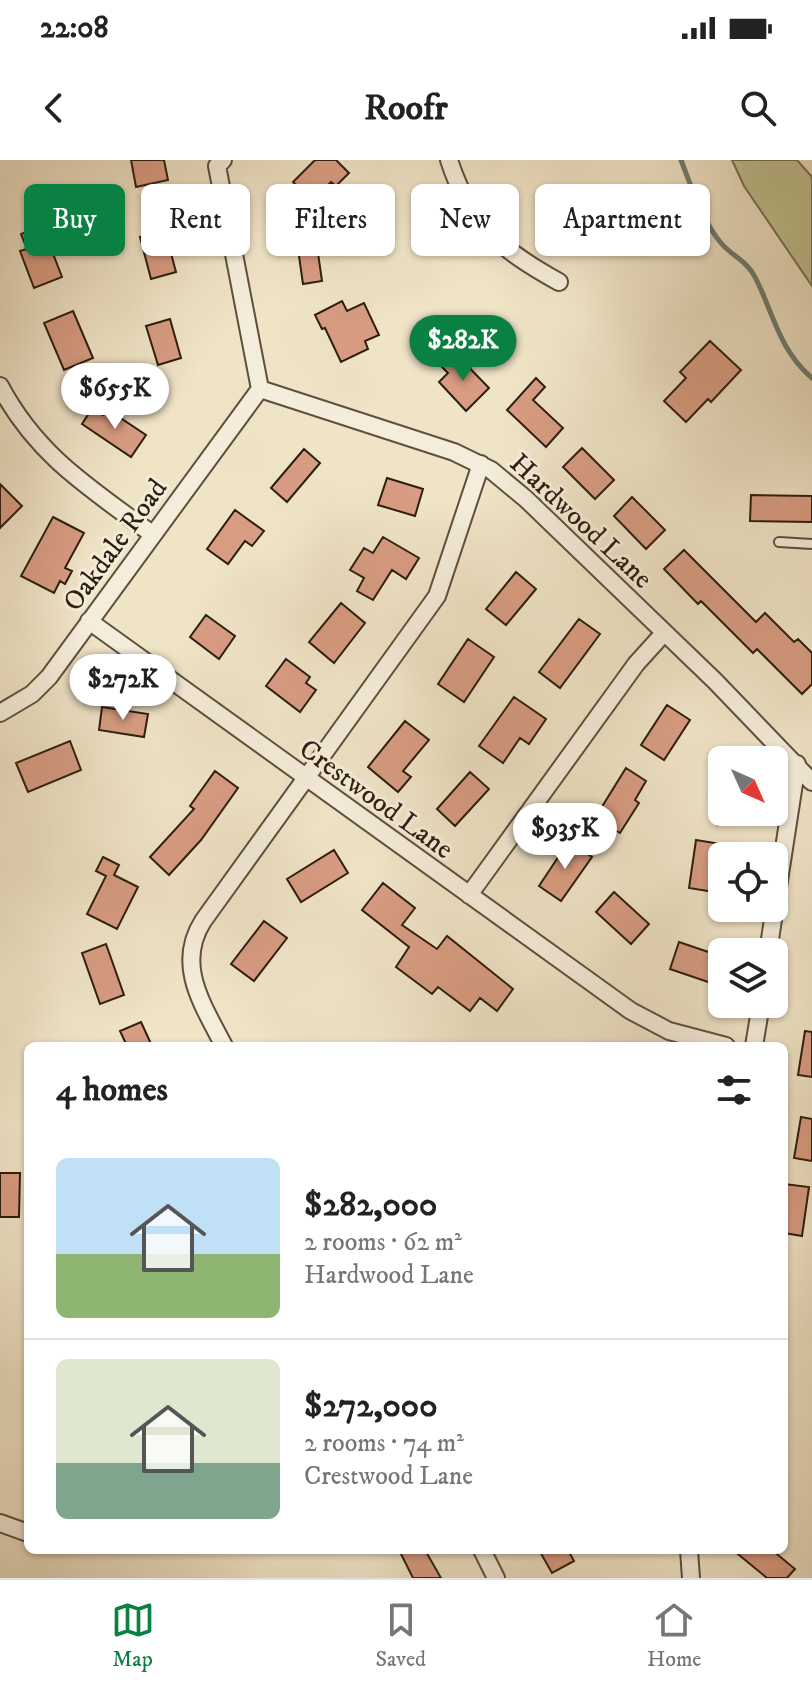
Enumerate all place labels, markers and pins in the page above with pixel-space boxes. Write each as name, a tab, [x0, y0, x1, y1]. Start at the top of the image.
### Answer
pin: $282K	[407, 315, 519, 383]
pin: $655K	[59, 363, 171, 431]
pin: $272K	[67, 654, 179, 722]
pin: $935K	[509, 803, 621, 871]

